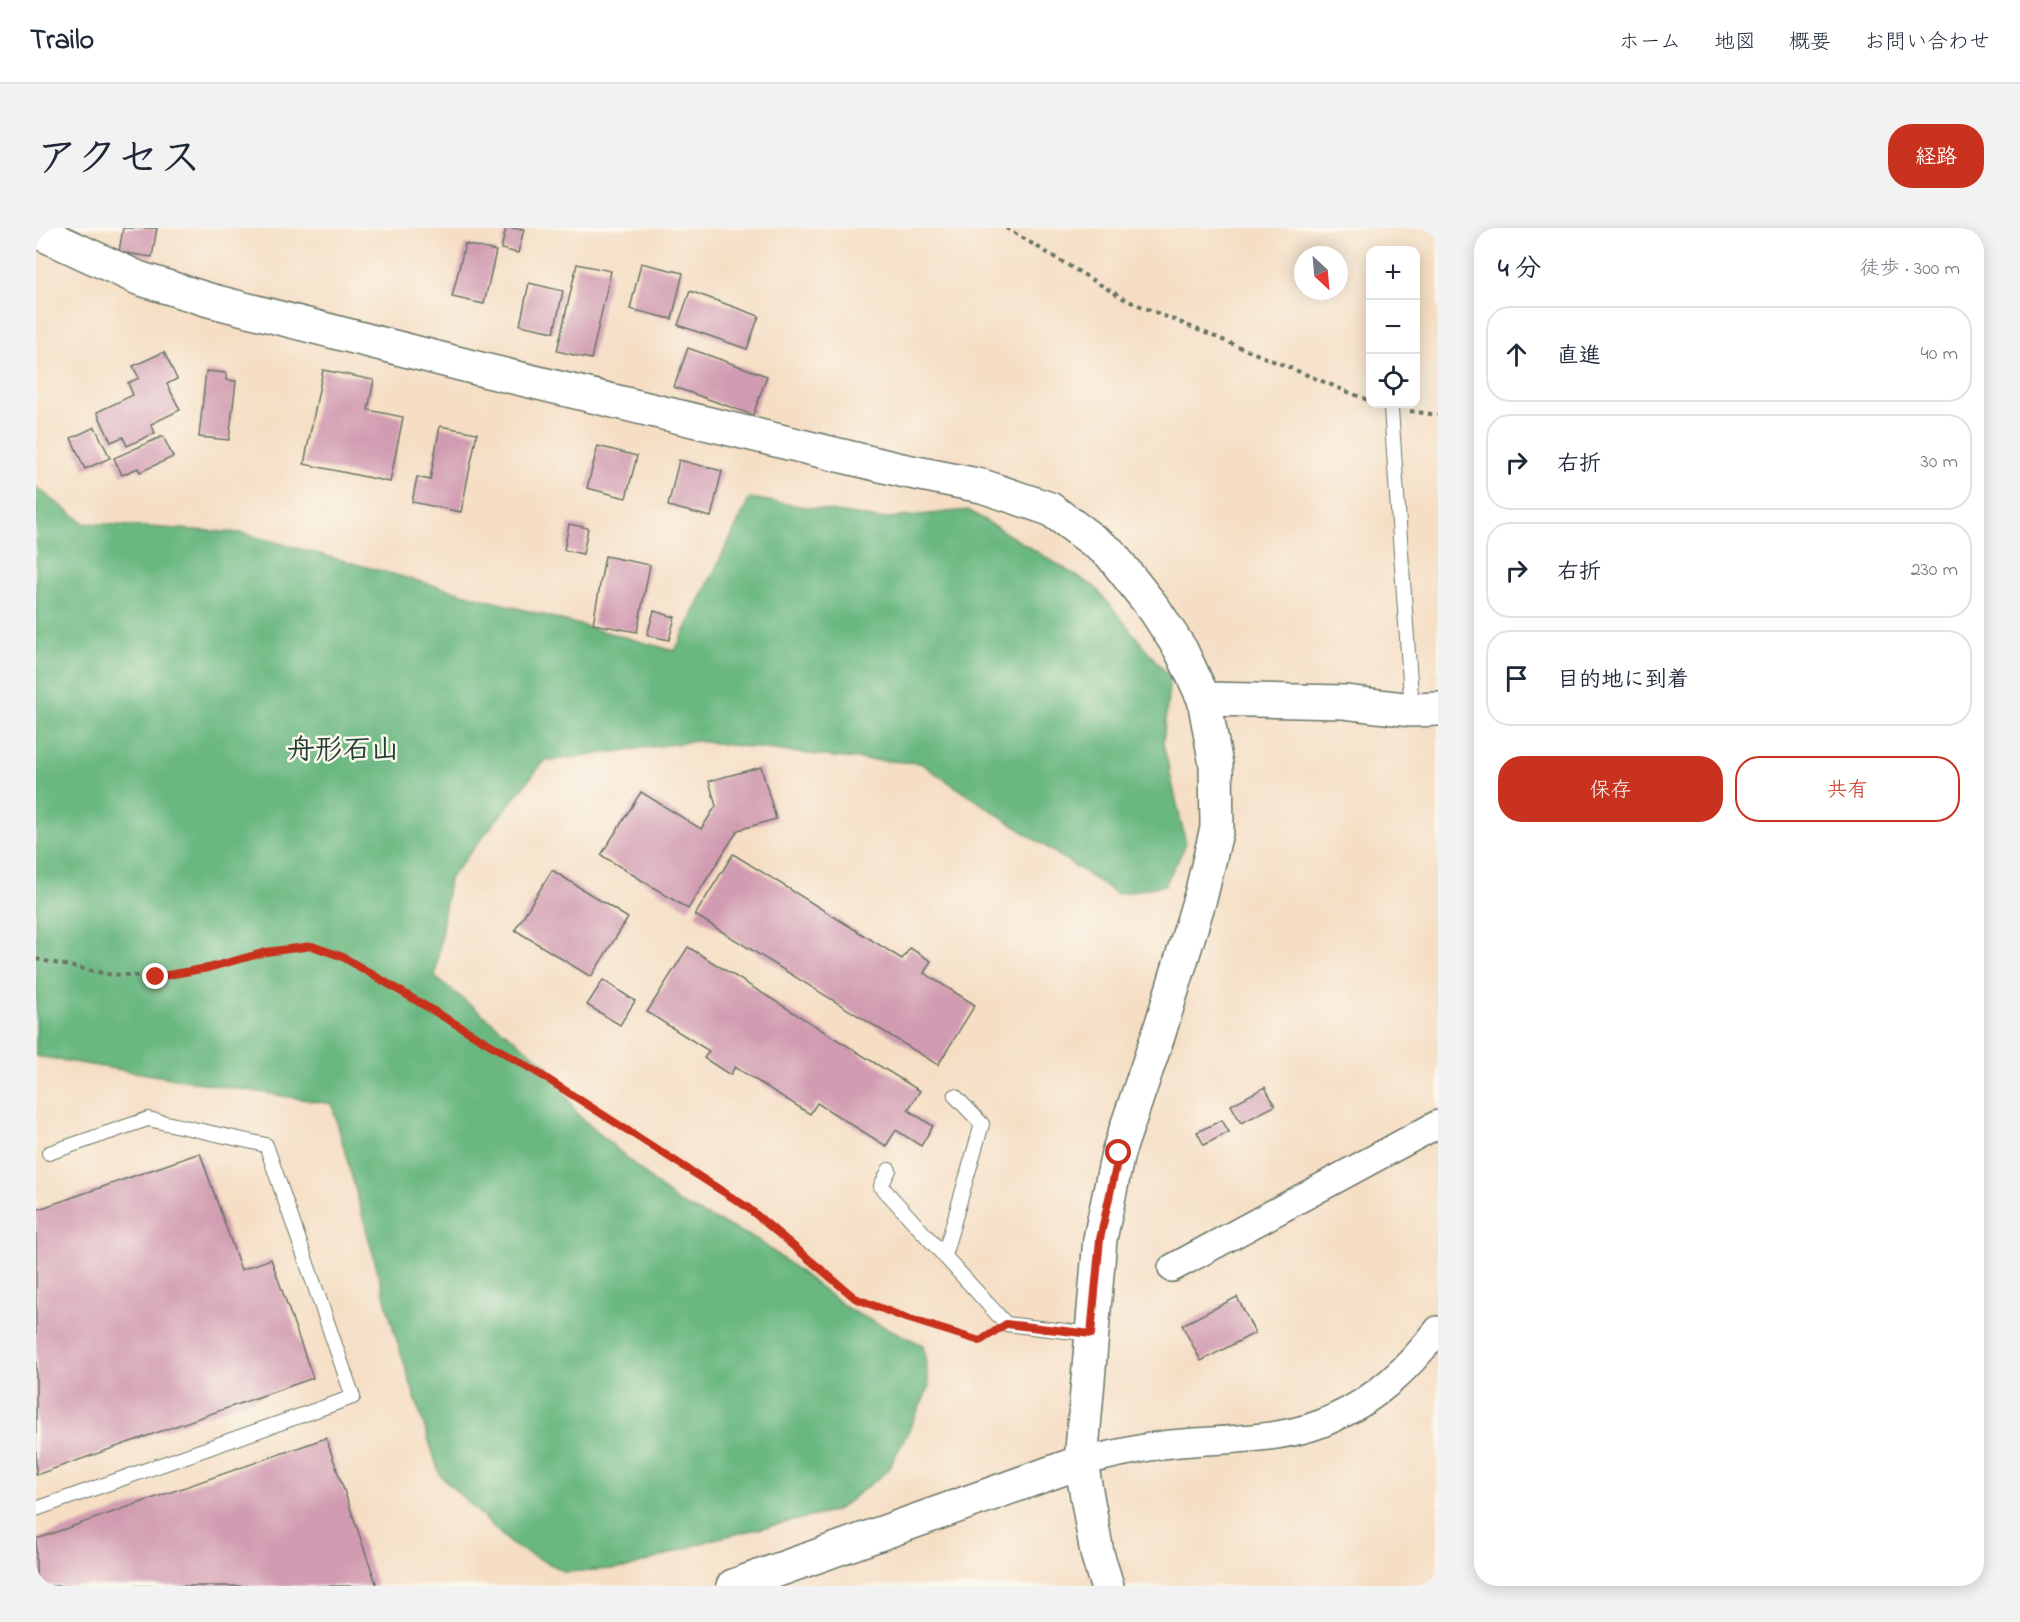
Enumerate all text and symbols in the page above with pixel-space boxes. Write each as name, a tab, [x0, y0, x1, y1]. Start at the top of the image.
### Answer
text: Trailo	[30, 21, 94, 62]
text: ホーム	[1619, 28, 1681, 58]
text: 地図	[1714, 28, 1756, 58]
text: 概要	[1789, 28, 1831, 58]
text: お問い合わせ	[1864, 28, 1990, 58]
button: 経路	[1888, 124, 1984, 188]
text: アクセス	[36, 130, 201, 191]
north arrow	[1294, 246, 1348, 300]
map controls	[1366, 246, 1420, 408]
button: +	[1366, 246, 1420, 300]
text: 4 分	[1498, 251, 1541, 289]
text: 徒歩 · 300 m	[1860, 255, 1960, 284]
button: −	[1366, 300, 1420, 354]
icon: ahead	[1500, 338, 1533, 371]
text: 40 m	[1921, 340, 1958, 369]
text: 直進	[1557, 341, 1601, 373]
button: locate	[1366, 354, 1420, 408]
icon: right	[1500, 446, 1533, 479]
text: 30 m	[1921, 448, 1958, 477]
text: 右折	[1557, 449, 1601, 481]
icon: right	[1500, 554, 1533, 587]
text: 230 m	[1911, 556, 1958, 585]
text: 右折	[1557, 557, 1601, 589]
icon: arrive	[1500, 662, 1533, 695]
text: 目的地に到着	[1557, 665, 1689, 697]
district label: 舟形石山	[287, 731, 399, 772]
button: 保存	[1498, 756, 1723, 822]
button: 共有	[1735, 756, 1960, 822]
route end	[142, 963, 168, 989]
route start	[1105, 1139, 1131, 1165]

